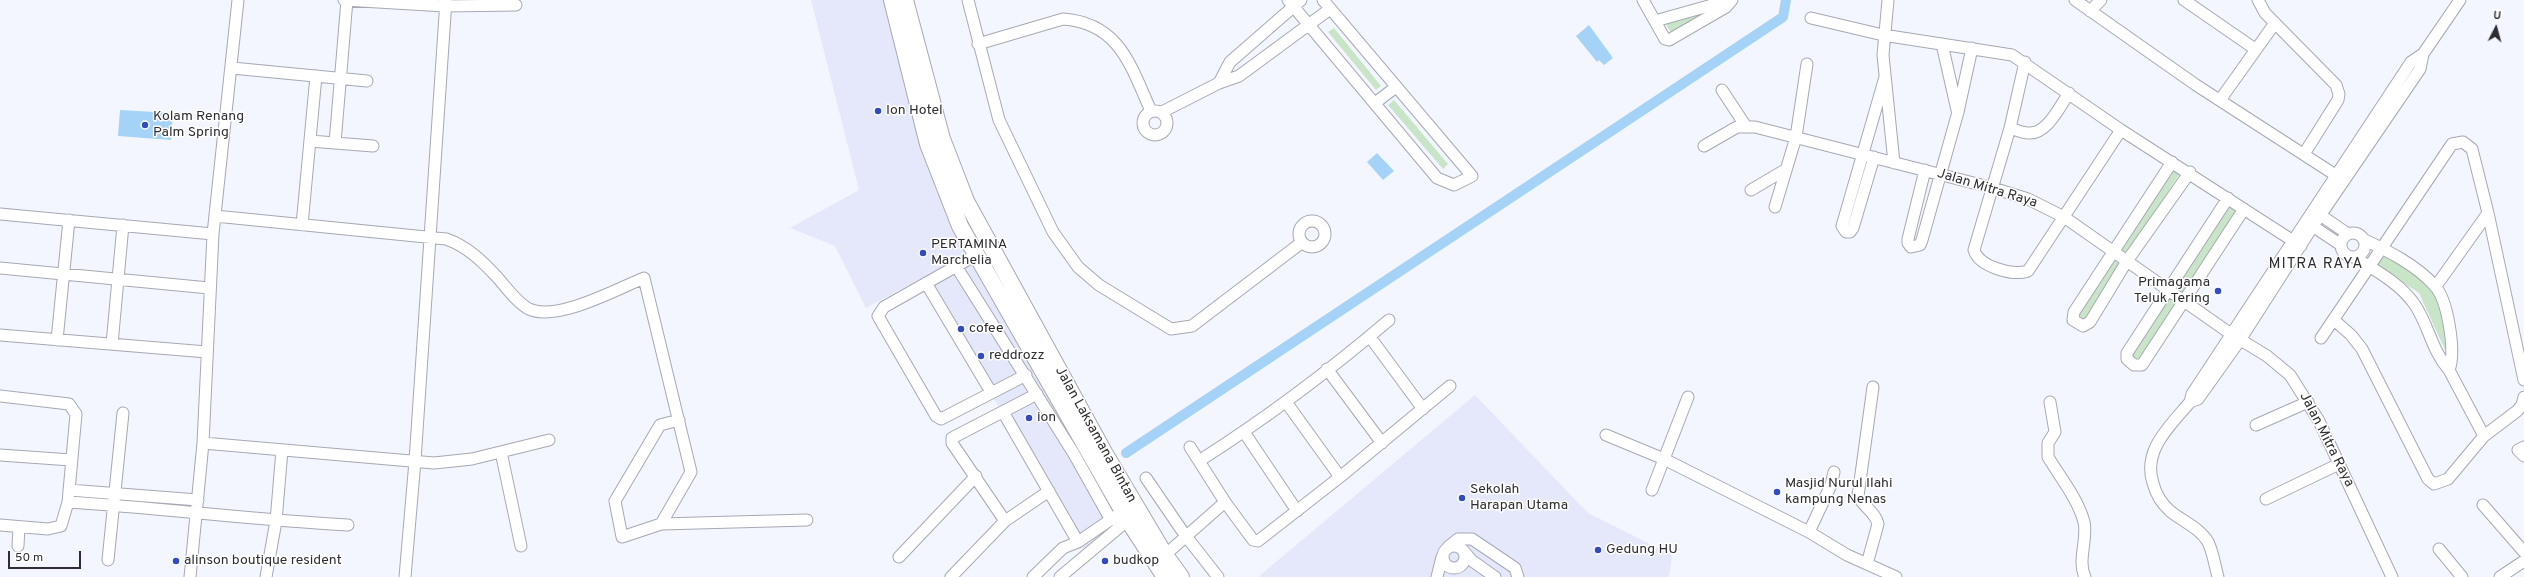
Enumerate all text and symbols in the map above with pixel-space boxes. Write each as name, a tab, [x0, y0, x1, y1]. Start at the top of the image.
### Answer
north arrow	[2476, 8, 2516, 48]
text: U	[2493, 9, 2502, 23]
place label: Ion Hotel	[886, 103, 943, 119]
marker: Ion Hotel	[873, 106, 883, 116]
place label: Kolam Renang Palm Spring	[153, 109, 244, 142]
marker: Kolam Renang Palm Spring	[140, 120, 150, 130]
street label: Jalan Mitra Raya	[1935, 166, 2039, 212]
place label: PERTAMINA Marchelia	[931, 237, 1007, 270]
marker: PERTAMINA Marchelia	[918, 248, 928, 258]
district label: MITRA RAYA	[2268, 256, 2364, 274]
place label: Primagama Teluk Tering	[2134, 275, 2210, 308]
marker: Primagama Teluk Tering	[2213, 286, 2223, 296]
place label: cofee	[969, 321, 1003, 337]
marker: cofee	[956, 324, 966, 334]
place label: reddrozz	[989, 348, 1045, 364]
marker: reddrozz	[976, 351, 986, 361]
street label: Jalan Laksamana Bintan	[1051, 364, 1139, 506]
street label: Jalan Mitra Raya	[2295, 390, 2357, 490]
place label: ion	[1037, 410, 1056, 426]
marker: ion	[1024, 413, 1034, 423]
place label: Masjid Nurul Ilahi kampung Nenas	[1785, 476, 1893, 508]
place label: Sekolah Harapan Utama	[1470, 482, 1568, 514]
marker: Masjid Nurul Ilahi kampung Nenas	[1772, 487, 1782, 497]
marker: Sekolah Harapan Utama	[1457, 493, 1467, 503]
place label: Gedung HU	[1606, 542, 1678, 558]
scale bar	[10, 543, 83, 569]
marker: Gedung HU	[1593, 545, 1603, 555]
text: 50 m	[15, 550, 43, 566]
place label: alinson boutique resident	[184, 553, 342, 569]
place label: budkop	[1113, 553, 1159, 569]
marker: alinson boutique resident	[171, 556, 181, 566]
marker: budkop	[1100, 556, 1110, 566]

